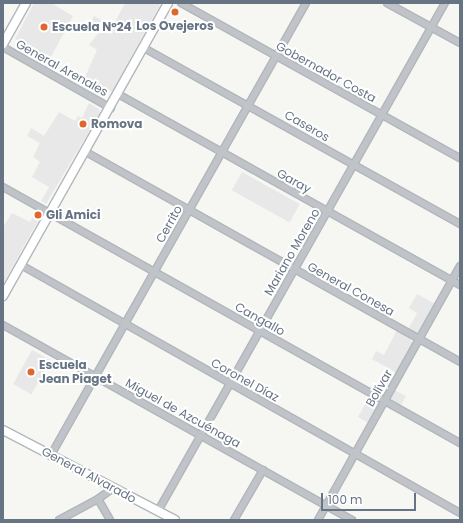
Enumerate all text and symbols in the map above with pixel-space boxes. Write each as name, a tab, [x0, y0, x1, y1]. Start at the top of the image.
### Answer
marker: Los Ovejeros	[170, 7, 180, 17]
place label: Los Ovejeros	[136, 19, 214, 33]
place label: Escuela N°24	[52, 20, 132, 34]
marker: Escuela N°24	[39, 22, 49, 32]
street label: General Arenales	[13, 37, 111, 99]
street label: Gobernador Costa	[274, 39, 378, 105]
street label: Caseros	[282, 107, 332, 145]
place label: Romova	[91, 117, 142, 131]
marker: Romova	[78, 119, 88, 129]
street label: Garay	[274, 166, 314, 196]
street label: Cerrito	[153, 203, 185, 245]
street label: Mariano Moreno	[261, 206, 323, 298]
place label: Gli Amici	[46, 208, 101, 222]
marker: Gli Amici	[33, 210, 43, 220]
street label: General Conesa	[305, 259, 397, 319]
street label: Cangallo	[233, 299, 287, 339]
street label: Coronel Díaz	[209, 355, 281, 405]
place label: Escuela Jean Piaget	[39, 358, 112, 386]
marker: Escuela Jean Piaget	[26, 367, 36, 377]
street label: Bolívar	[363, 367, 395, 409]
street label: Miguel de Azcuénaga	[123, 375, 243, 451]
street label: General Alvarado	[39, 444, 139, 506]
scale bar	[323, 485, 418, 511]
text: 100 m	[328, 491, 362, 508]

